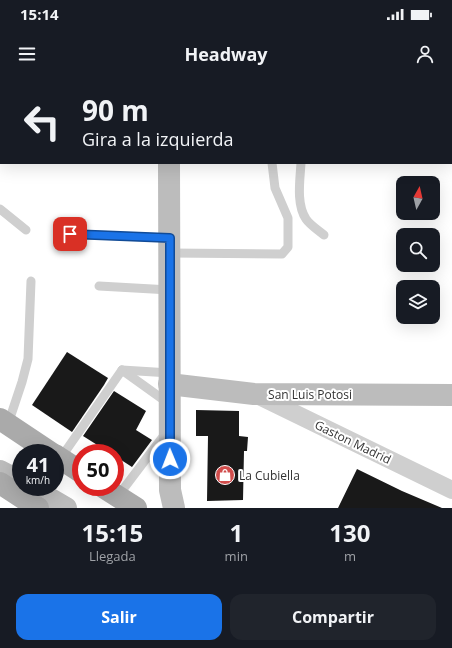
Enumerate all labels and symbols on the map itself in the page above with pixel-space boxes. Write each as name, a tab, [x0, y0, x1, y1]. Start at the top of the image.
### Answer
north arrow	[396, 176, 440, 220]
pin	[53, 217, 87, 251]
street label: San Luis Potosi	[268, 386, 352, 403]
street label: Gaston Madrid	[312, 416, 394, 468]
position arrow	[149, 438, 191, 480]
speed limit sign: 50	[72, 444, 124, 496]
shop icon: La Cubiella	[214, 464, 236, 486]
place label: La Cubiella	[239, 467, 300, 484]

